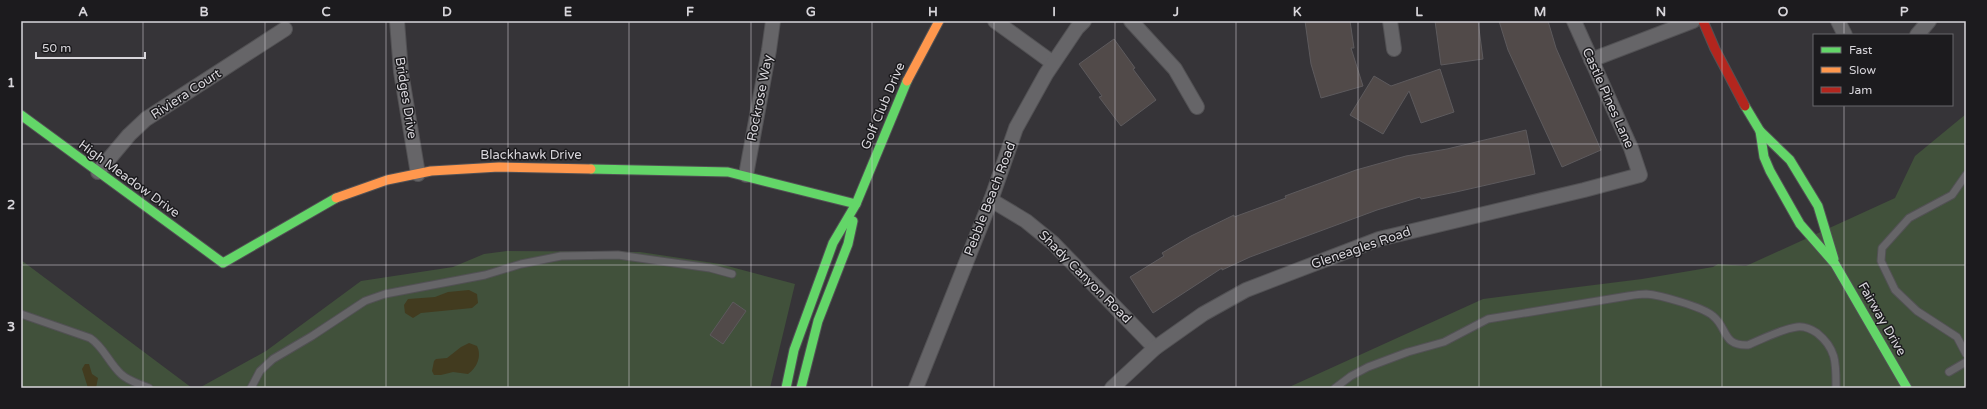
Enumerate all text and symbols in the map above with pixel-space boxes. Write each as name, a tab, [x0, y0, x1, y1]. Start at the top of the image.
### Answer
text: A	[78, 4, 88, 20]
text: B	[199, 4, 209, 20]
text: C	[321, 4, 331, 20]
text: D	[442, 4, 452, 20]
text: E	[564, 4, 572, 20]
text: F	[686, 4, 694, 20]
text: G	[806, 4, 816, 20]
text: H	[928, 4, 938, 20]
text: I	[1052, 4, 1056, 20]
text: J	[1172, 4, 1179, 20]
text: K	[1293, 4, 1302, 20]
text: L	[1415, 4, 1423, 20]
text: M	[1534, 4, 1546, 20]
text: N	[1656, 4, 1666, 20]
text: O	[1778, 4, 1789, 20]
text: P	[1900, 4, 1909, 20]
scale bar	[36, 34, 145, 60]
legend	[1813, 34, 1953, 106]
text: 50 m	[42, 41, 71, 55]
text: Fast	[1849, 43, 1873, 57]
street label: Castle Pines Lane	[1579, 45, 1637, 151]
street label: Rockrose Way	[744, 53, 776, 143]
street label: Bridges Drive	[392, 56, 420, 140]
street label: Golf Club Drive	[857, 60, 909, 152]
text: Slow	[1849, 63, 1876, 77]
street label: Riviera Court	[148, 65, 224, 123]
text: 1	[7, 75, 15, 91]
text: Jam	[1849, 83, 1872, 97]
street label: High Meadow Drive	[75, 137, 183, 221]
street label: Pebble Beach Road	[961, 140, 1019, 258]
street label: Blackhawk Drive	[480, 147, 582, 163]
text: 2	[7, 197, 15, 213]
street label: Gleneagles Road	[1309, 223, 1413, 273]
street label: Shady Canyon Road	[1035, 227, 1135, 327]
street label: Fairway Drive	[1855, 279, 1909, 359]
text: 3	[7, 319, 15, 335]

